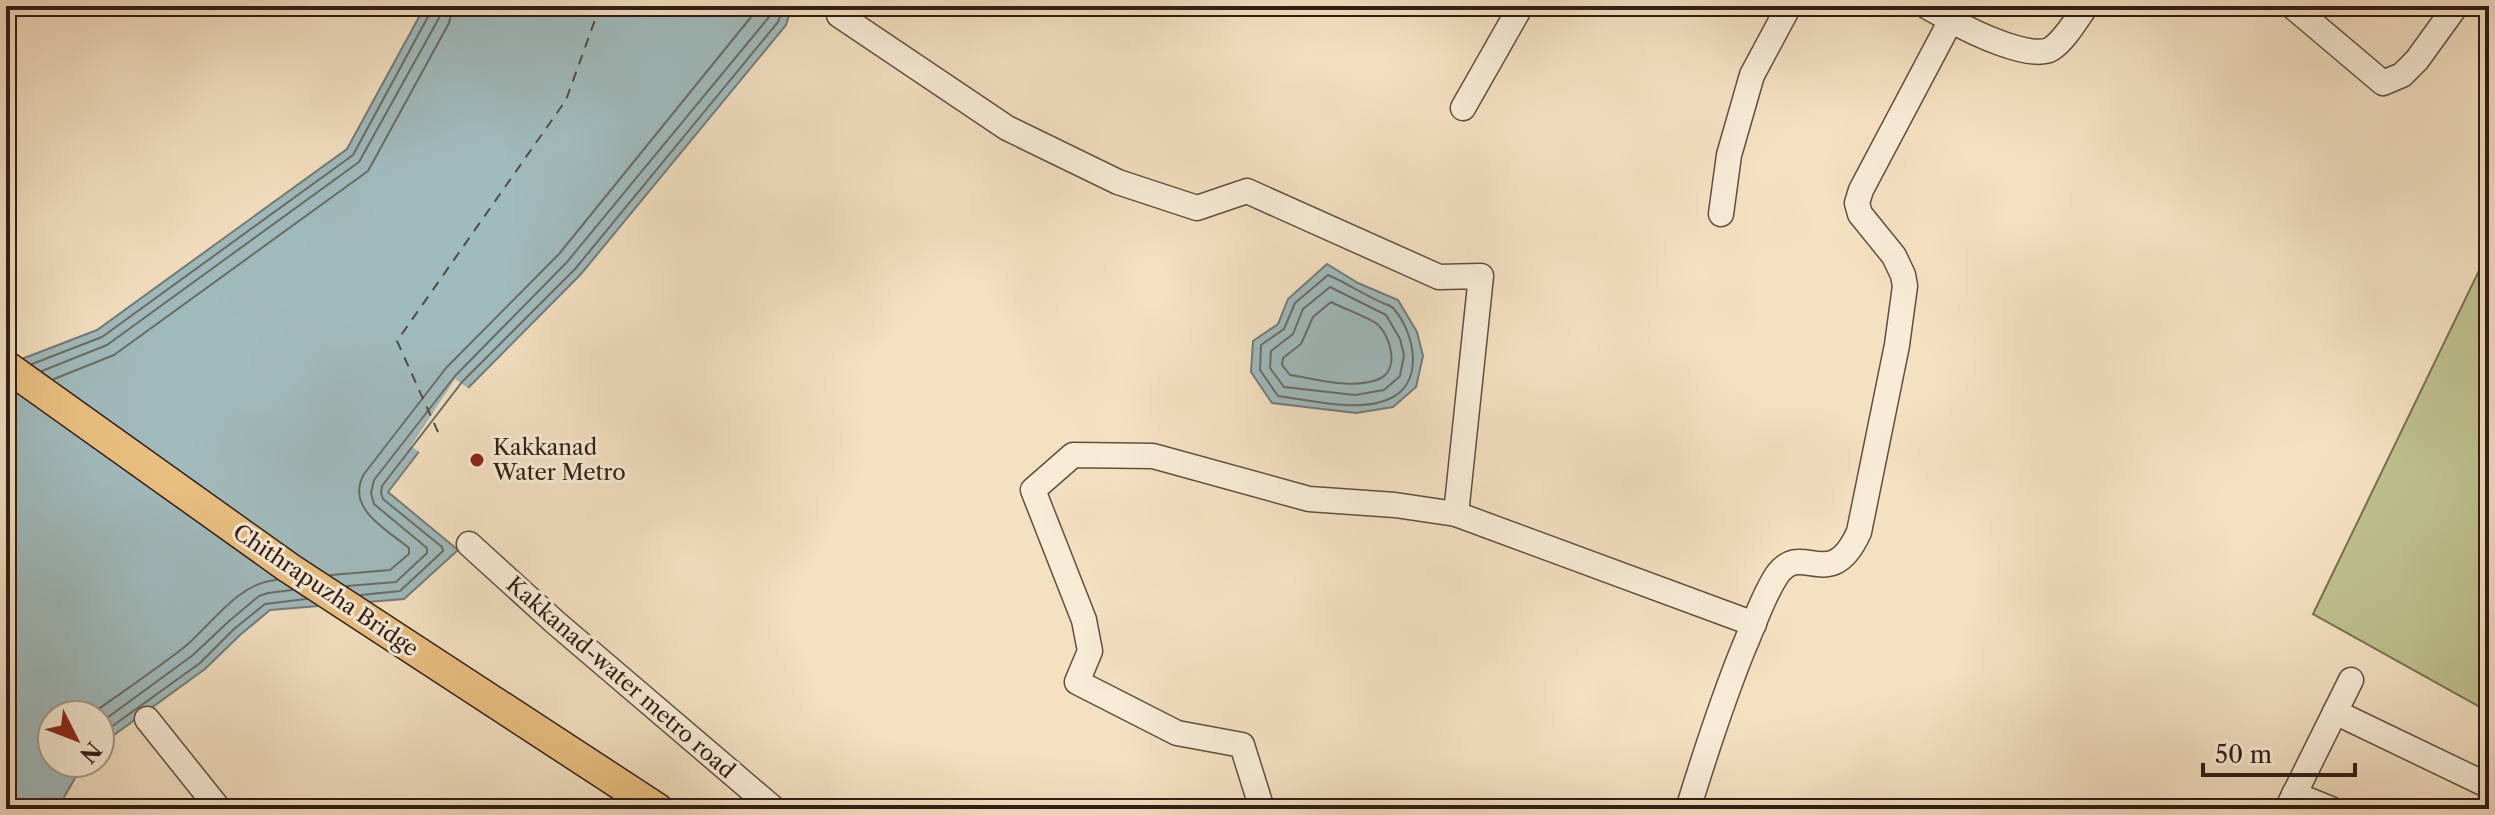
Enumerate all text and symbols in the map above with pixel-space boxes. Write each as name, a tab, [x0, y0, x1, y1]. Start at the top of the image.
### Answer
place label: Kakkanad Water Metro	[492, 434, 626, 486]
marker: Kakkanad Water Metro	[468, 451, 486, 469]
street label: Chithrapuzha Bridge	[228, 518, 423, 662]
street label: Kakkanad-water metro road	[501, 571, 740, 784]
north arrow	[36, 699, 116, 779]
scale bar	[2203, 727, 2355, 777]
text: N	[74, 736, 107, 768]
text: 50 m	[2215, 740, 2272, 769]

